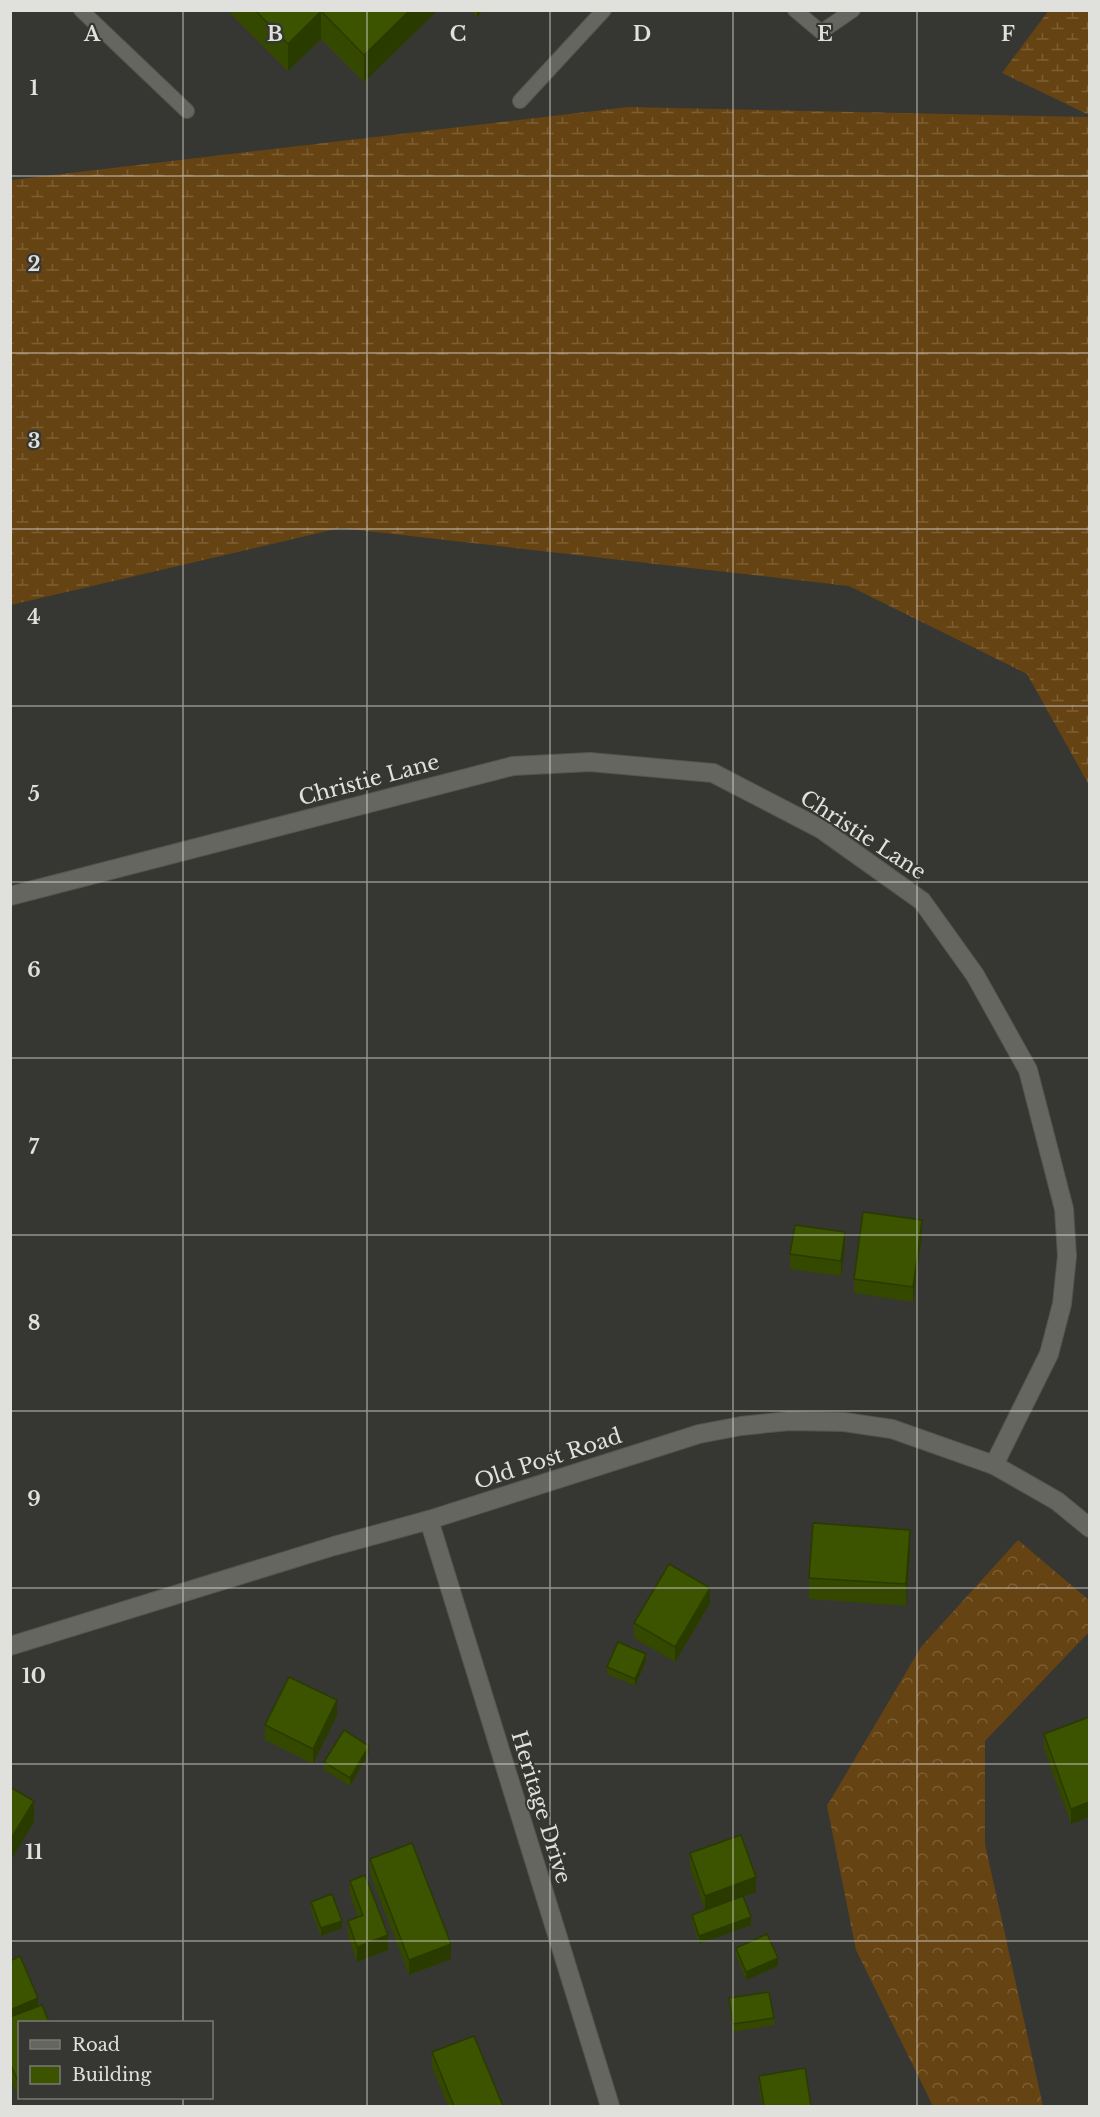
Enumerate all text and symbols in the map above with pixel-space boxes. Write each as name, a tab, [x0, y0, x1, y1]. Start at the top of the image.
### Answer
text: A	[83, 22, 101, 46]
text: B	[267, 22, 283, 46]
text: C	[450, 22, 466, 46]
text: D	[633, 22, 651, 46]
text: E	[817, 22, 833, 46]
text: F	[1001, 22, 1015, 46]
text: 1	[30, 76, 39, 100]
text: 2	[27, 252, 41, 276]
text: 3	[28, 429, 40, 453]
text: 4	[27, 605, 41, 629]
street label: Christie Lane	[296, 749, 442, 811]
text: 5	[28, 782, 40, 806]
street label: Christie Lane	[795, 785, 931, 885]
text: 6	[27, 958, 41, 982]
text: 7	[29, 1135, 40, 1159]
text: 8	[28, 1311, 40, 1335]
street label: Old Post Road	[471, 1423, 625, 1495]
text: 9	[27, 1487, 41, 1511]
text: 10	[22, 1664, 46, 1688]
street label: Heritage Drive	[505, 1728, 577, 1886]
text: 11	[25, 1840, 43, 1864]
legend	[18, 2021, 213, 2099]
text: Road	[72, 2034, 120, 2056]
text: Building	[72, 2064, 151, 2086]

